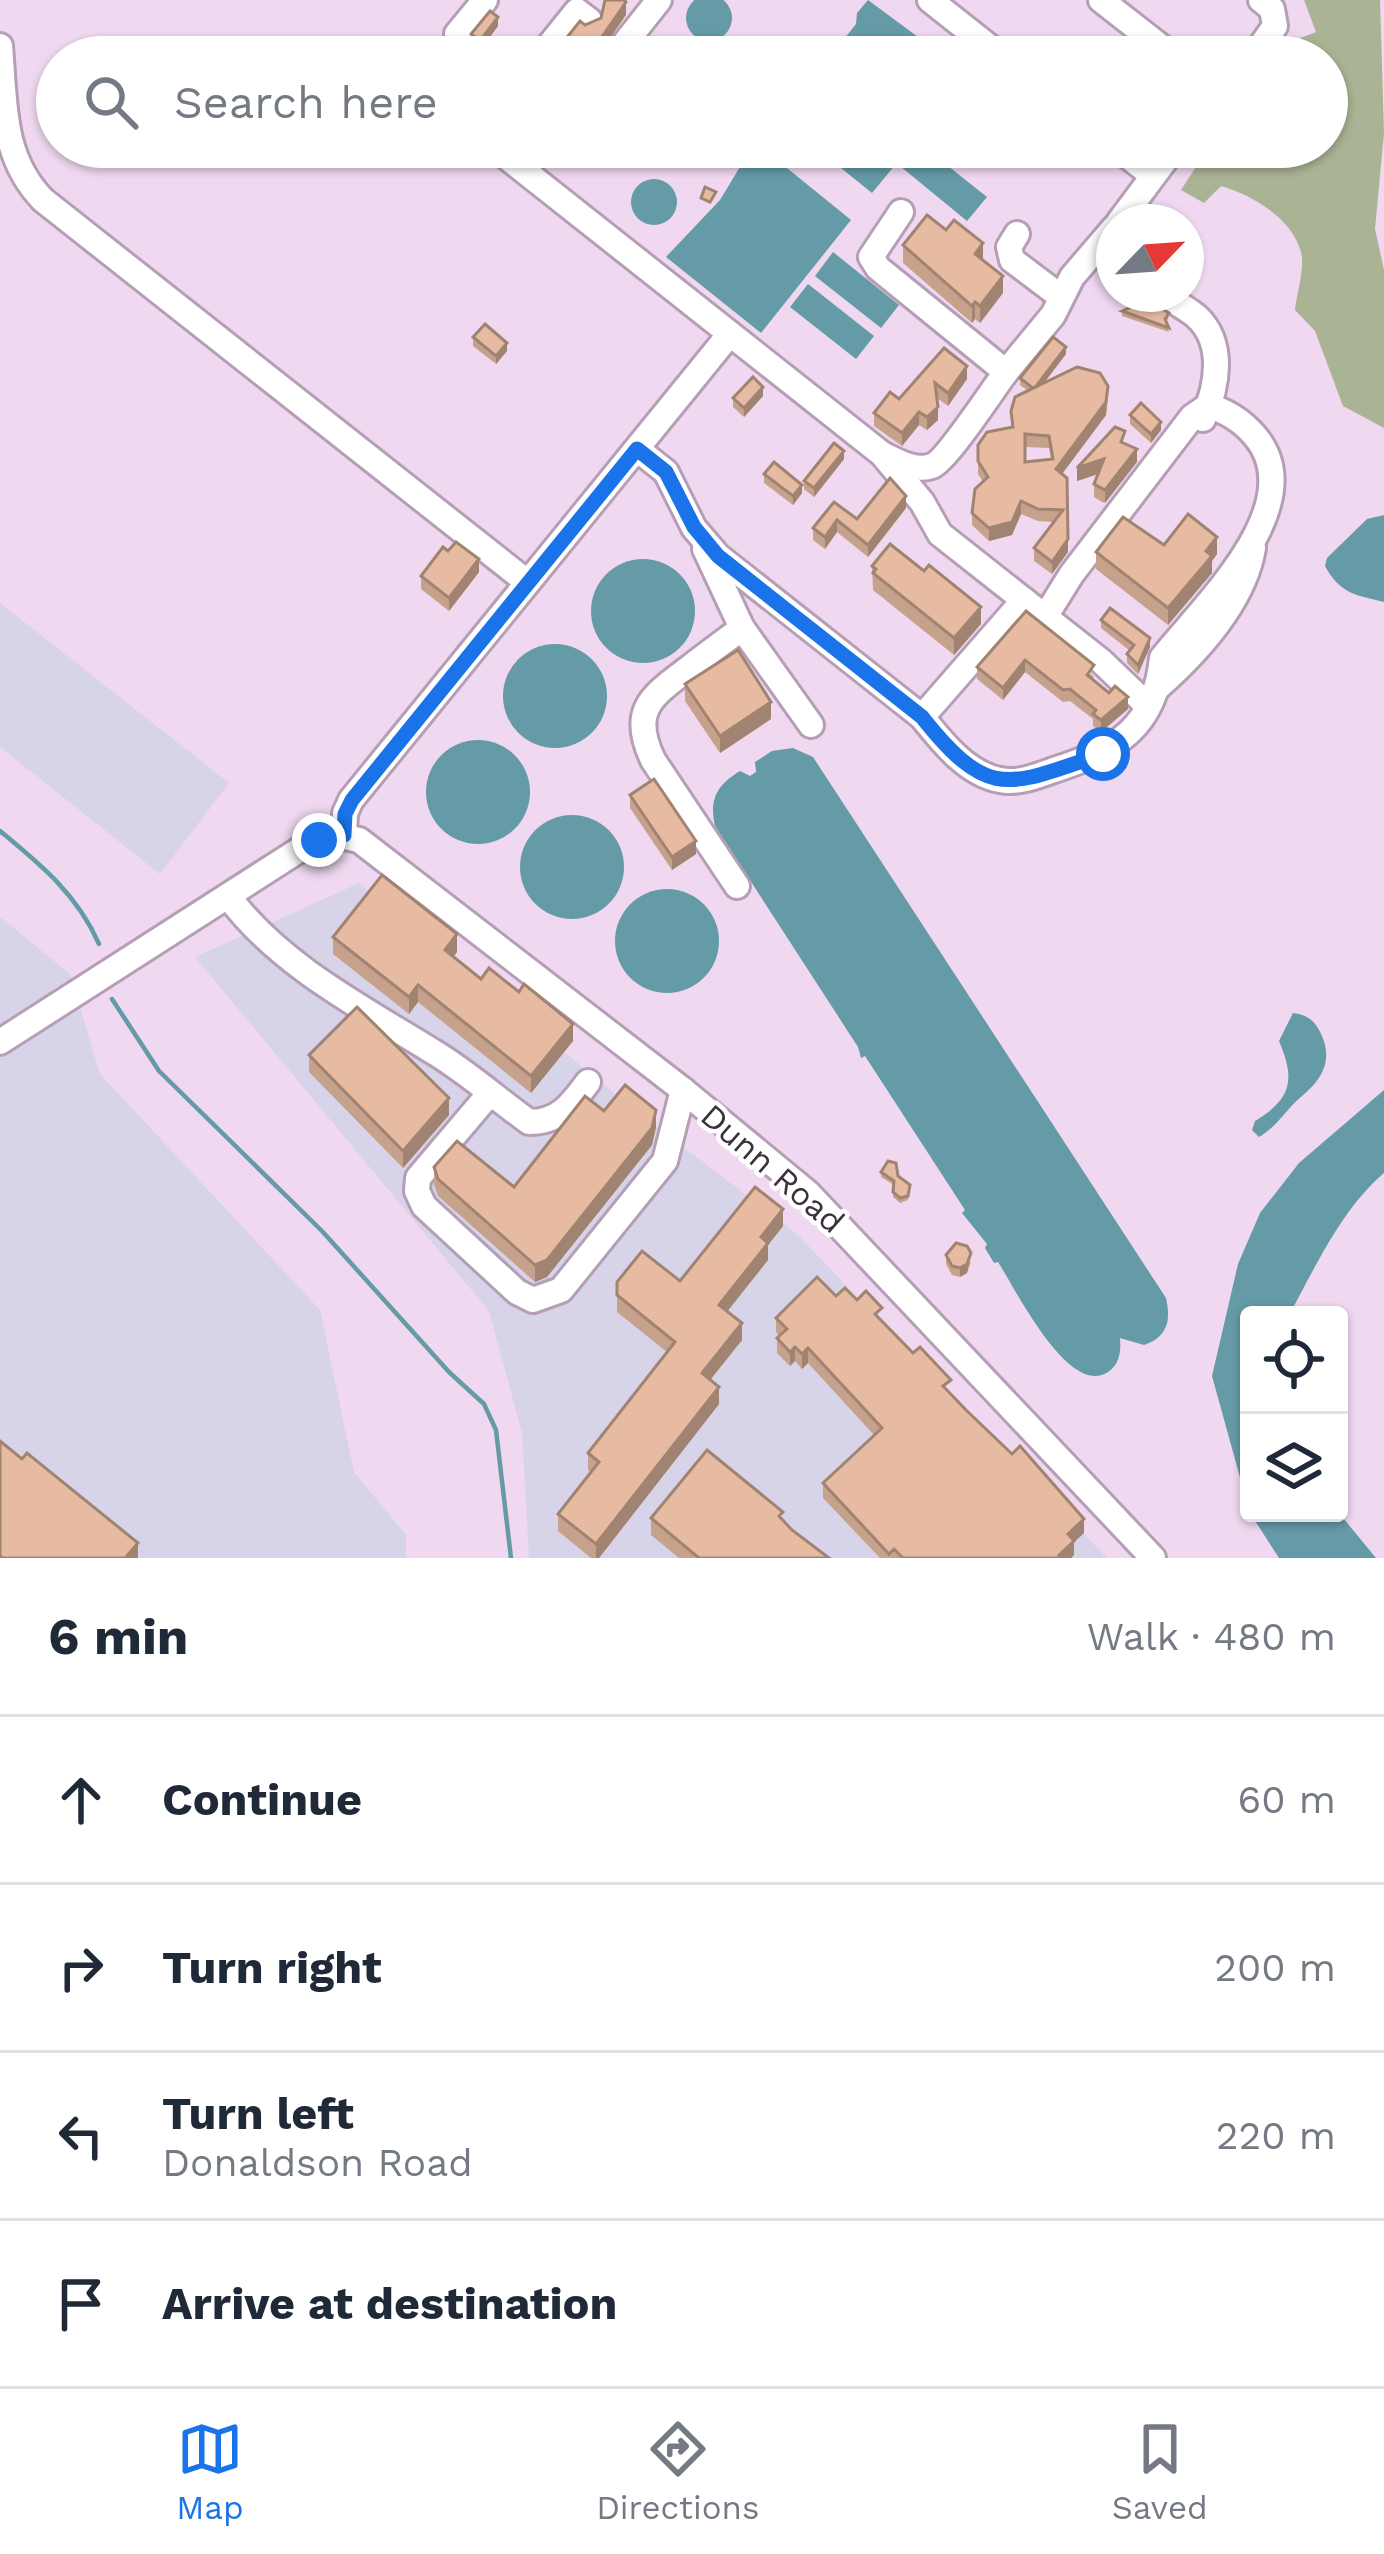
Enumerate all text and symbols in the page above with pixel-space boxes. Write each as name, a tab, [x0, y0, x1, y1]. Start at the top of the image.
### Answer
search box	[36, 36, 1348, 168]
icon: search	[78, 69, 144, 135]
text: Search here	[174, 76, 438, 129]
north arrow	[1096, 204, 1204, 312]
route start	[1076, 727, 1130, 781]
route end	[292, 813, 346, 867]
street label: Dunn Road	[693, 1096, 852, 1241]
map controls	[1240, 1306, 1348, 1522]
button: locate	[1240, 1306, 1348, 1414]
button: layers	[1240, 1414, 1348, 1522]
text: 6 min	[48, 1607, 188, 1666]
text: Walk · 480 m	[1087, 1614, 1336, 1659]
icon: ahead	[48, 1767, 114, 1833]
text: Continue	[162, 1773, 362, 1826]
text: 60 m	[1238, 1777, 1336, 1822]
icon: right	[48, 1935, 114, 2001]
text: Turn right	[162, 1941, 382, 1994]
text: 200 m	[1214, 1945, 1336, 1990]
text: Turn left	[162, 2087, 354, 2140]
icon: left	[48, 2103, 114, 2169]
text: 220 m	[1216, 2113, 1336, 2158]
text: Donaldson Road	[162, 2140, 473, 2185]
icon: arrive	[48, 2271, 114, 2337]
text: Arrive at destination	[162, 2277, 617, 2330]
tab: Map	[176, 2416, 244, 2527]
tab: Directions	[596, 2416, 759, 2527]
tab: Saved	[1112, 2416, 1208, 2527]

